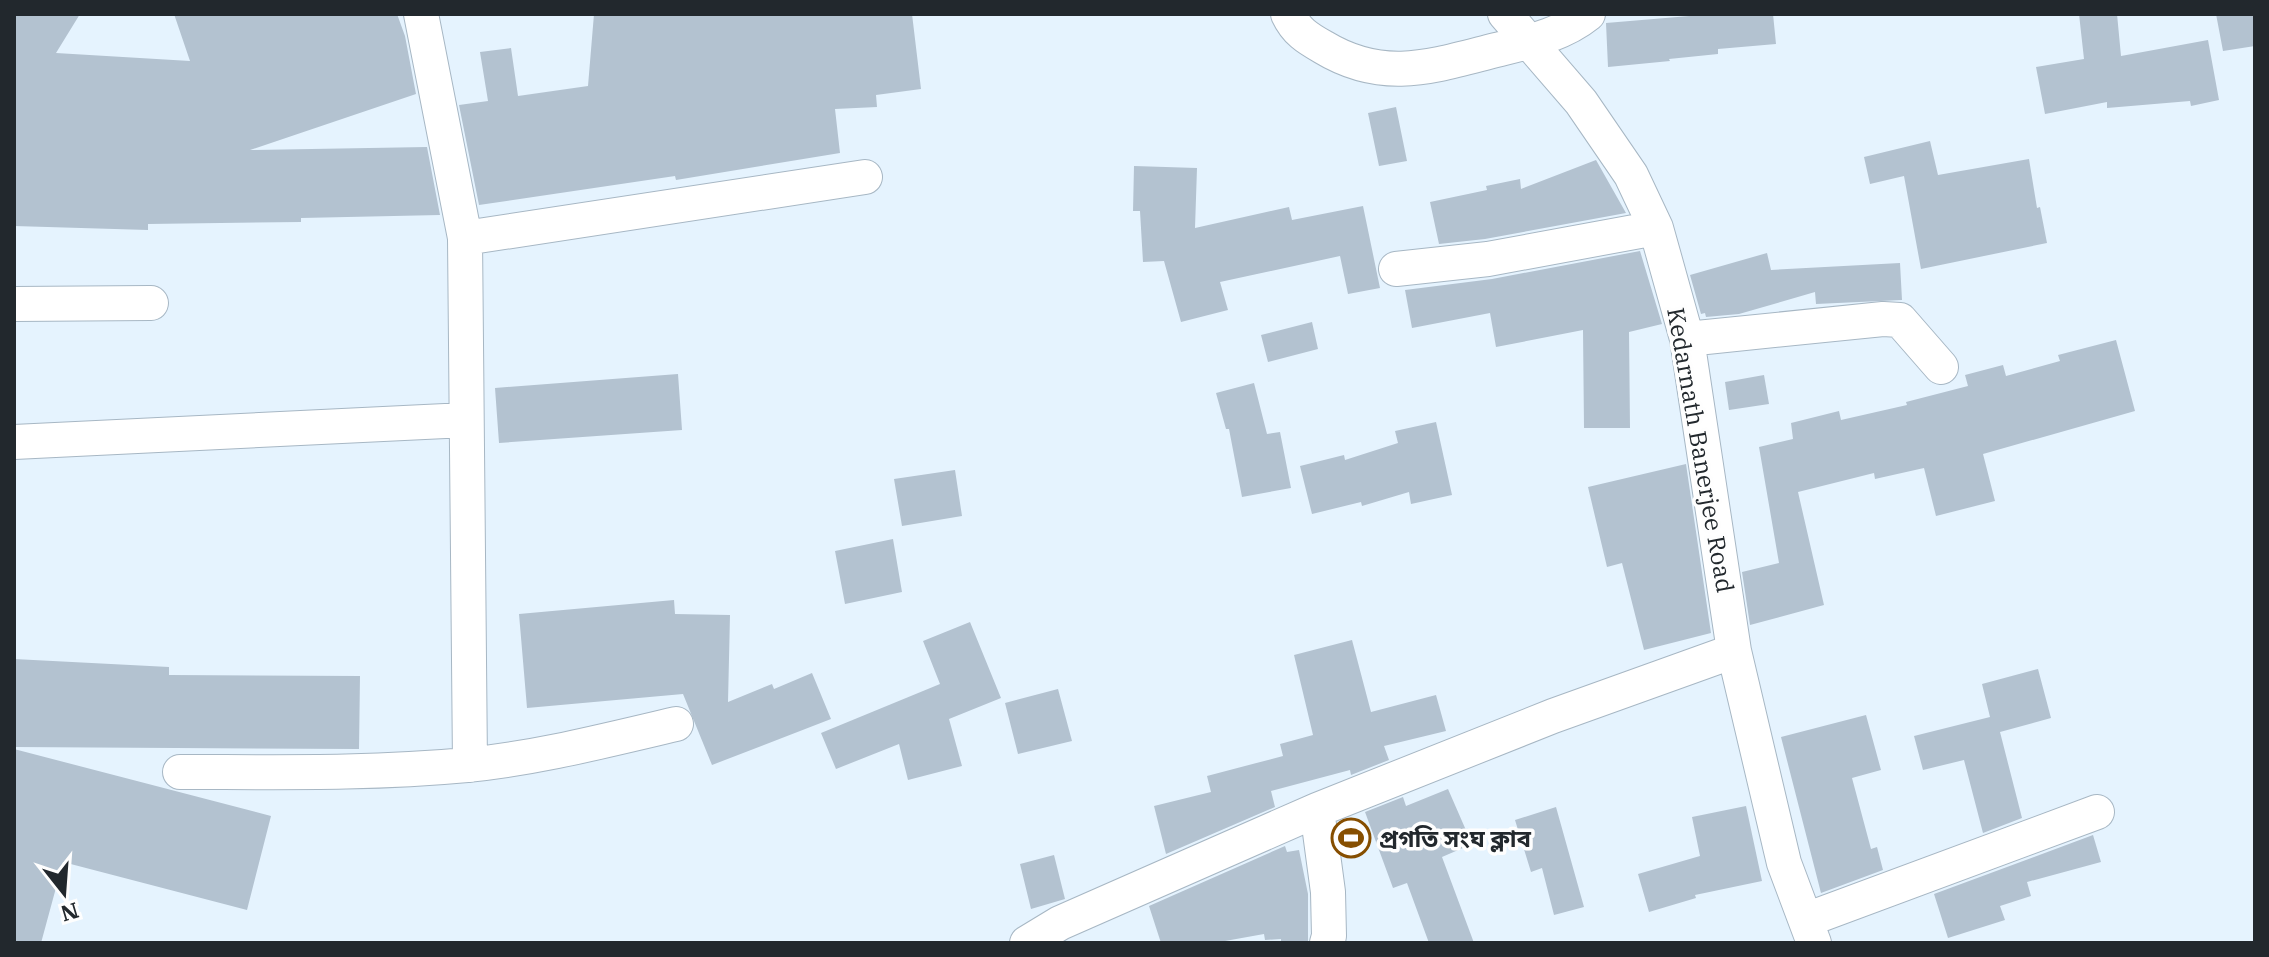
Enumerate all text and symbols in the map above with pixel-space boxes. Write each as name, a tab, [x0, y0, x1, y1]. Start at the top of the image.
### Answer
street label: Kedarnath Banerjee Road	[1660, 305, 1742, 595]
sports icon: প্রগতি সংঘ ক্লাব	[1330, 817, 1372, 859]
place label: প্রগতি সংঘ ক্লাব	[1379, 822, 1532, 854]
north arrow	[24, 853, 104, 933]
text: N	[57, 896, 83, 929]

